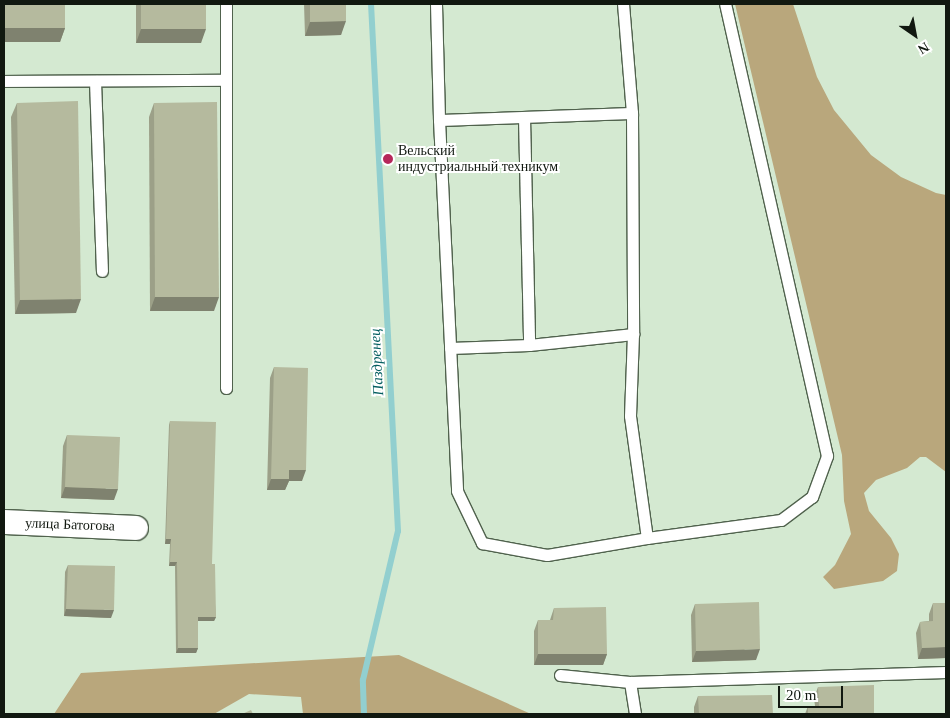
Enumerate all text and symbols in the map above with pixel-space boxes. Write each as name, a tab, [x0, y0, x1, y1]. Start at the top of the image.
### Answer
north arrow	[890, 10, 940, 60]
text: N	[915, 39, 932, 57]
place label: Вельский индустриальный техникум	[398, 143, 558, 176]
marker: Вельский индустриальный техникум	[382, 153, 394, 165]
water label: Паздренец	[366, 328, 388, 396]
street label: улица Батогова	[25, 515, 115, 535]
scale bar	[780, 676, 845, 708]
text: 20 m	[786, 687, 816, 703]

